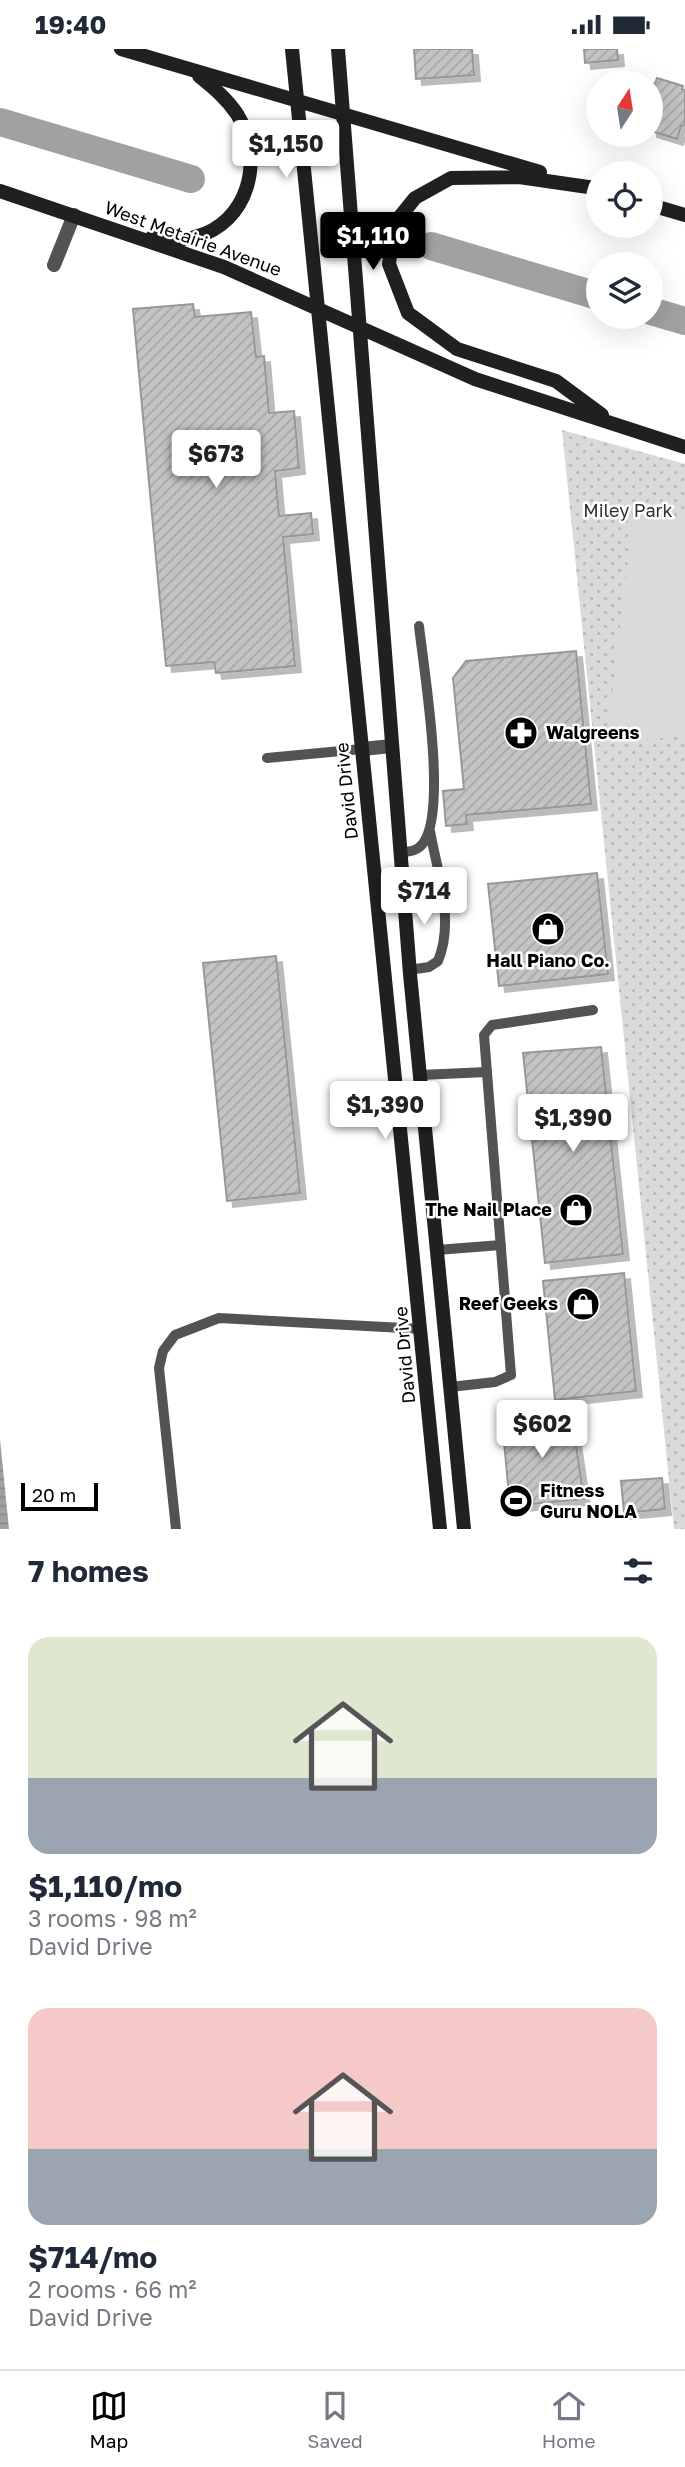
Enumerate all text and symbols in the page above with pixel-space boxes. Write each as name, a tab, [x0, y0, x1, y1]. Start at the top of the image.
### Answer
text: 19:40	[35, 9, 106, 40]
north arrow	[586, 70, 663, 147]
map controls	[586, 70, 663, 329]
pin: $1,150	[229, 121, 343, 180]
text: $1,150	[248, 129, 324, 157]
button: locate	[586, 161, 663, 238]
street label: West Metairie Avenue	[102, 196, 285, 280]
pin: $1,110	[316, 213, 430, 272]
text: $1,110	[336, 221, 410, 249]
button: layers	[586, 252, 663, 329]
pin: $673	[175, 431, 257, 490]
text: $673	[188, 439, 244, 467]
park label: Miley Park	[583, 499, 673, 521]
pharmacy icon: Walgreens	[502, 714, 540, 752]
place label: Walgreens	[546, 721, 640, 743]
street label: David Drive	[330, 741, 362, 841]
pin: $714	[383, 867, 465, 927]
text: $714	[397, 876, 451, 904]
shop icon: Hall Piano Co.	[529, 910, 567, 948]
place label: Hall Piano Co.	[486, 949, 610, 971]
pin: $1,390	[328, 1081, 442, 1141]
text: $1,390	[346, 1090, 424, 1118]
pin: $1,390	[516, 1095, 630, 1154]
text: $1,390	[534, 1103, 612, 1131]
shop icon: The Nail Place	[557, 1191, 595, 1229]
place label: The Nail Place	[425, 1198, 552, 1220]
shop icon: Reef Geeks	[564, 1285, 602, 1323]
place label: Reef Geeks	[459, 1292, 558, 1314]
street label: David Drive	[389, 1306, 419, 1405]
pin: $602	[501, 1401, 583, 1460]
text: $602	[513, 1409, 572, 1437]
place label: Fitness Guru NOLA	[540, 1479, 637, 1522]
scale bar	[21, 1480, 98, 1512]
sports icon: Fitness Guru NOLA	[497, 1482, 535, 1520]
text: 20 m	[32, 1483, 76, 1506]
icon: filters	[619, 1552, 657, 1590]
text: 7 homes	[28, 1553, 149, 1589]
icon: home	[280, 1683, 406, 1809]
text: $1,110/mo	[28, 1868, 182, 1904]
text: 3 rooms · 98 m²	[28, 1904, 197, 1932]
text: David Drive	[28, 1932, 153, 1960]
icon: home	[280, 2054, 406, 2180]
text: $714/mo	[28, 2239, 157, 2275]
text: 2 rooms · 66 m²	[28, 2275, 197, 2303]
text: David Drive	[28, 2303, 153, 2331]
tab: Map	[90, 2387, 128, 2452]
tab: Saved	[307, 2387, 363, 2452]
tab: Home	[542, 2387, 595, 2452]

